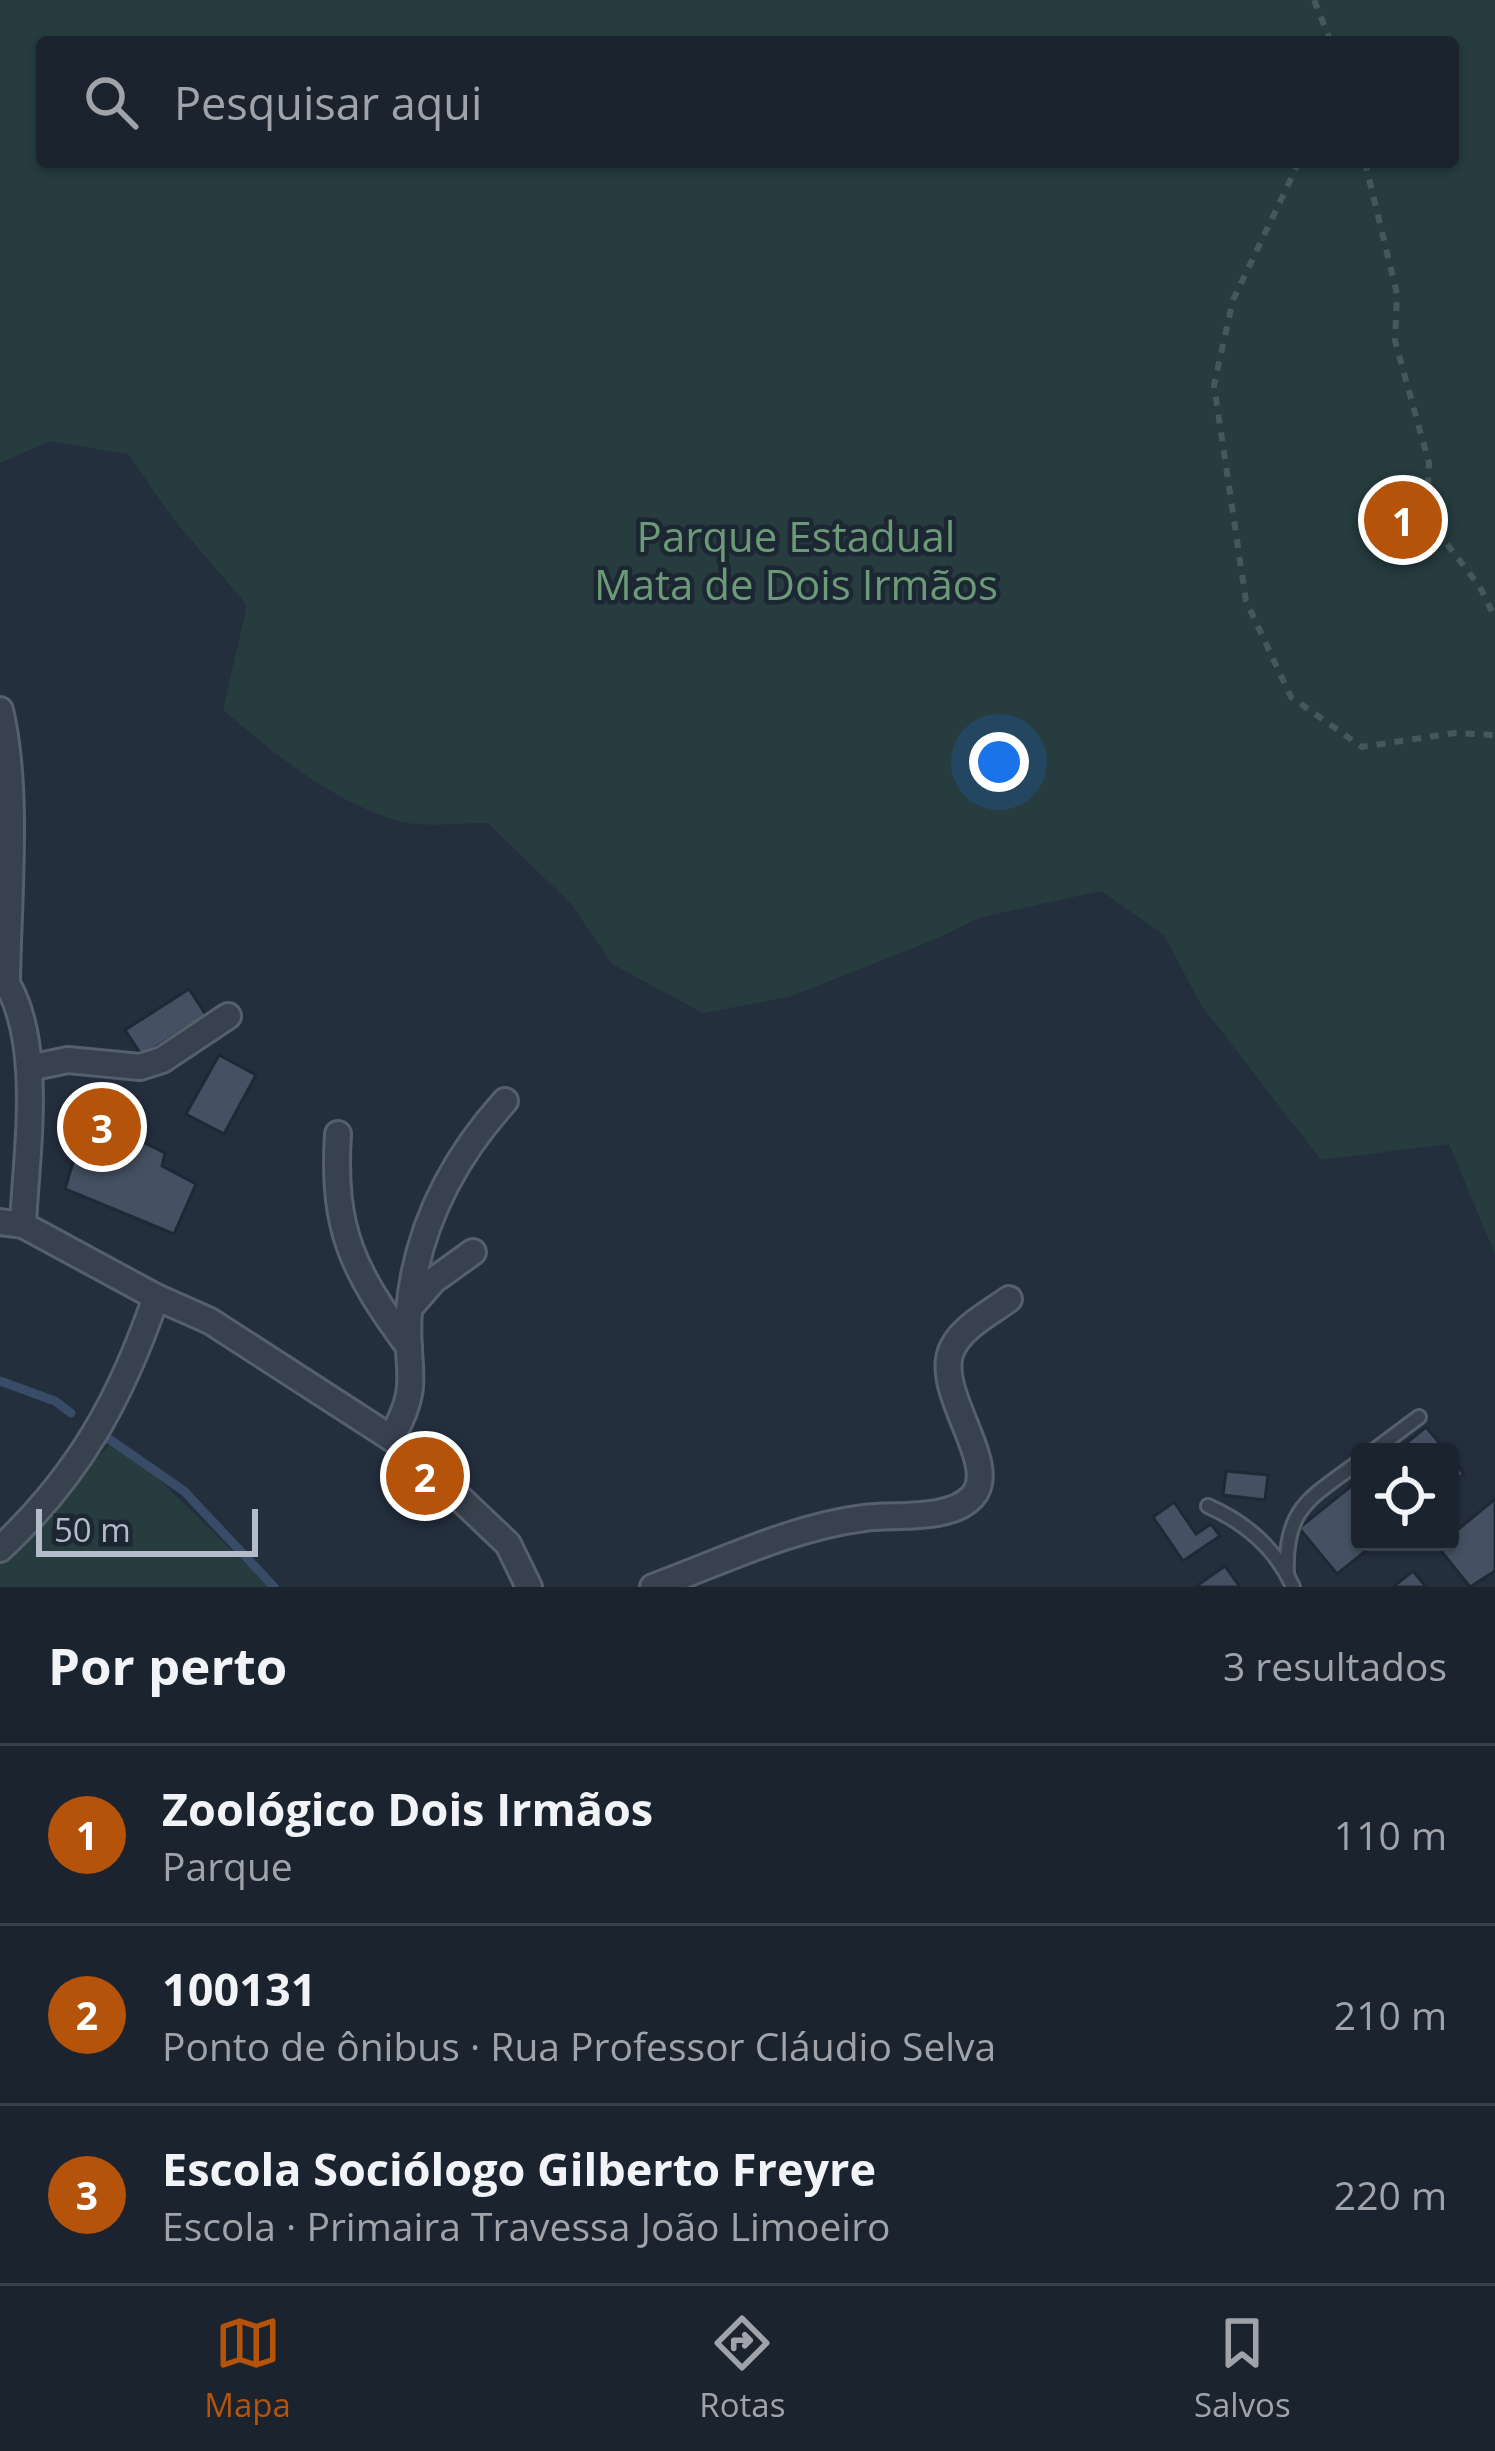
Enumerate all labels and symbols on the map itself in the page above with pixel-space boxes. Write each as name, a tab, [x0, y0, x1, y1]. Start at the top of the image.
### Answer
pin: 1	[1364, 475, 1442, 565]
park label: Parque Estadual Mata de Dois Irmãos	[594, 507, 998, 612]
your location	[969, 732, 1029, 792]
pin: 3	[63, 1082, 141, 1172]
pin: 2	[386, 1431, 464, 1521]
scale bar	[36, 1503, 258, 1556]

